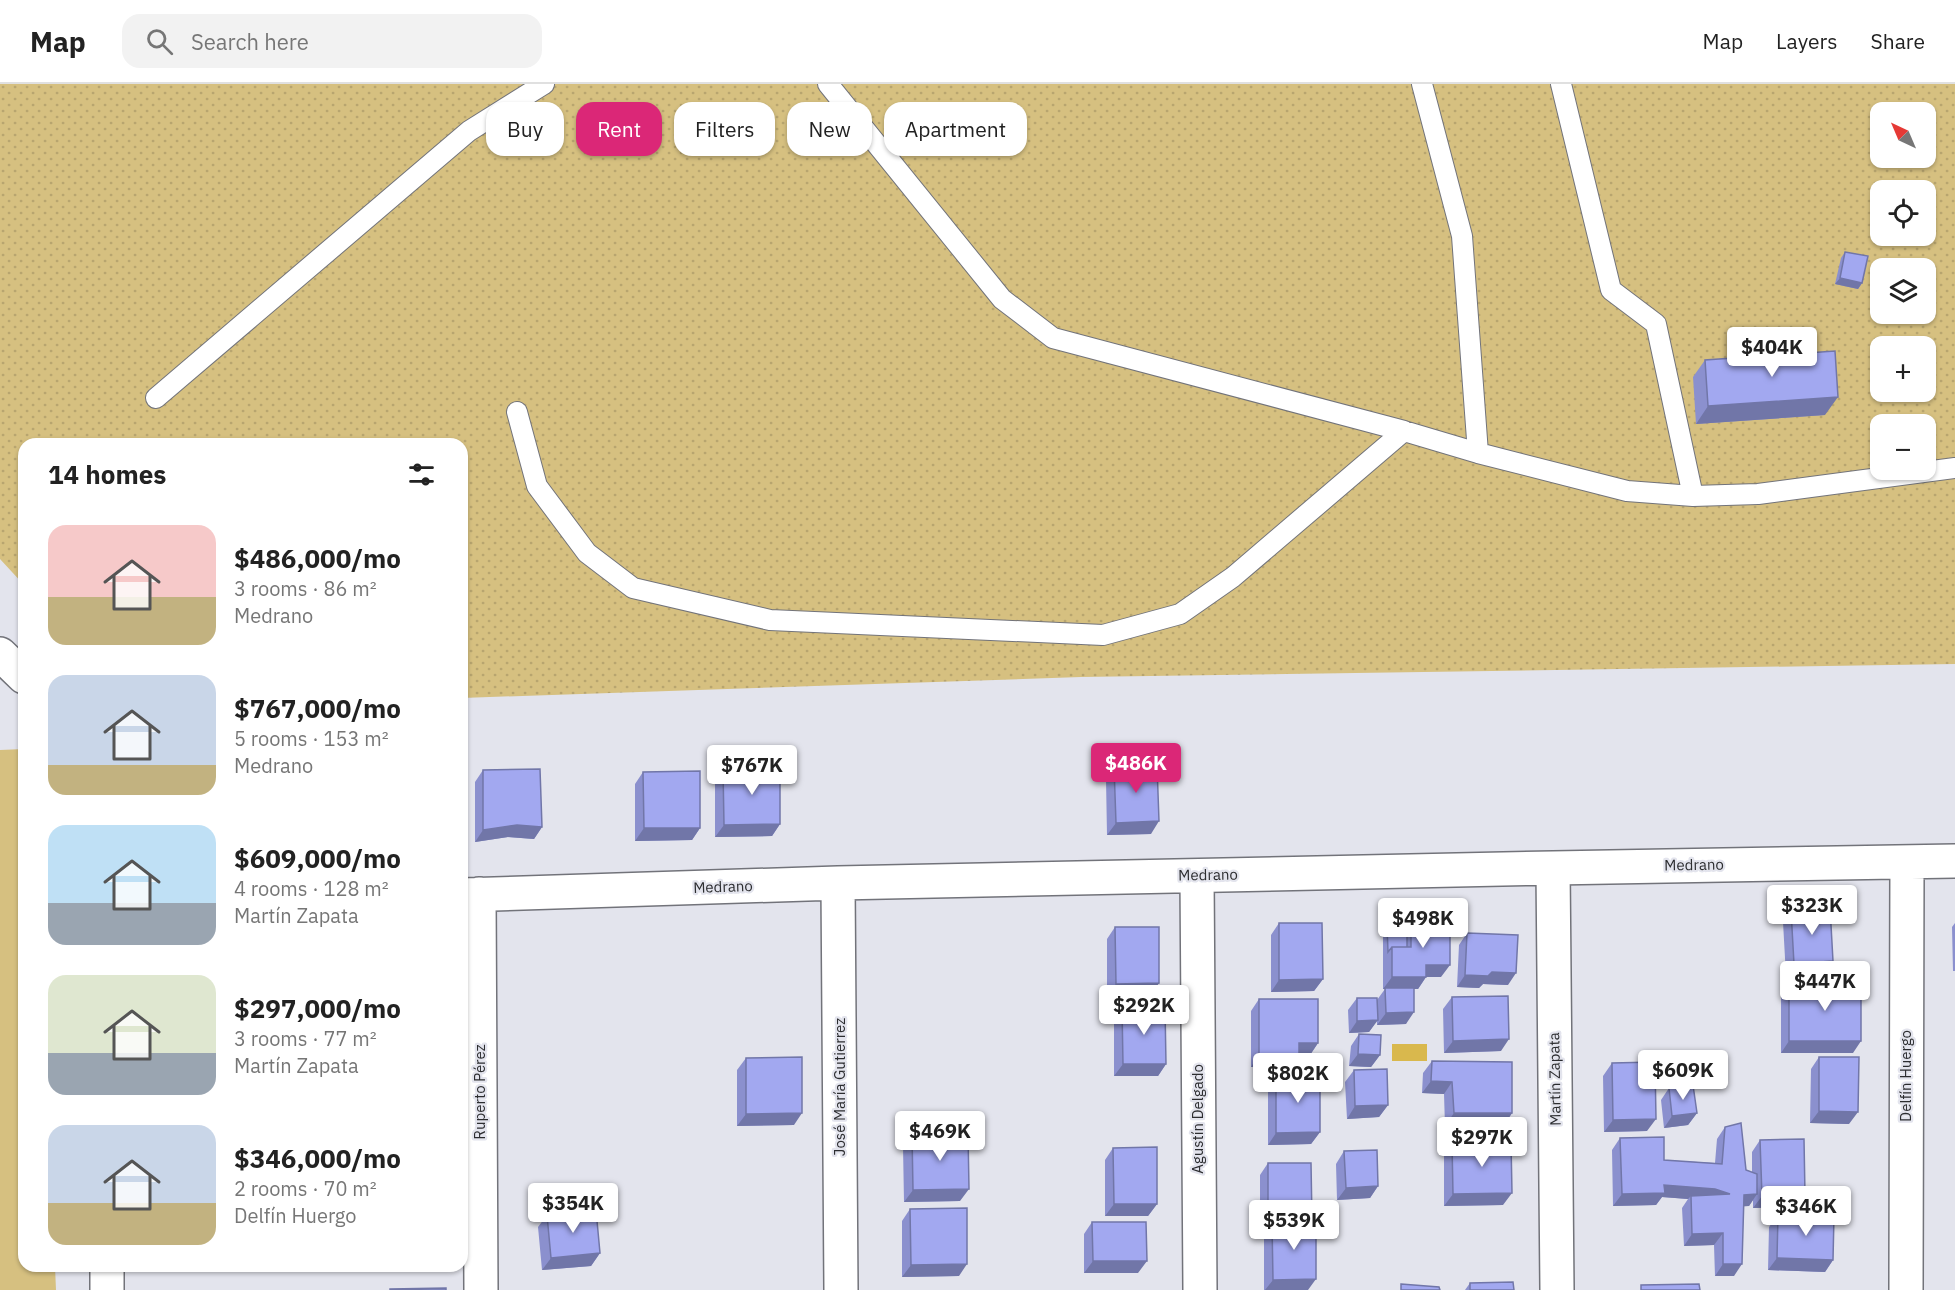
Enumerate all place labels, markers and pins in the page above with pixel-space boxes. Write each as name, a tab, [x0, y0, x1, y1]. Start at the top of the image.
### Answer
pin: $404K	[1730, 327, 1814, 378]
pin: $486K	[1094, 743, 1178, 794]
pin: $767K	[710, 745, 794, 796]
pin: $323K	[1770, 885, 1854, 936]
pin: $498K	[1381, 898, 1465, 949]
pin: $447K	[1783, 961, 1867, 1012]
pin: $292K	[1102, 985, 1186, 1036]
pin: $609K	[1641, 1050, 1725, 1101]
pin: $802K	[1256, 1053, 1340, 1104]
pin: $469K	[898, 1111, 982, 1162]
pin: $297K	[1440, 1117, 1524, 1168]
pin: $354K	[531, 1183, 615, 1234]
pin: $346K	[1764, 1186, 1848, 1237]
pin: $539K	[1252, 1200, 1336, 1251]

